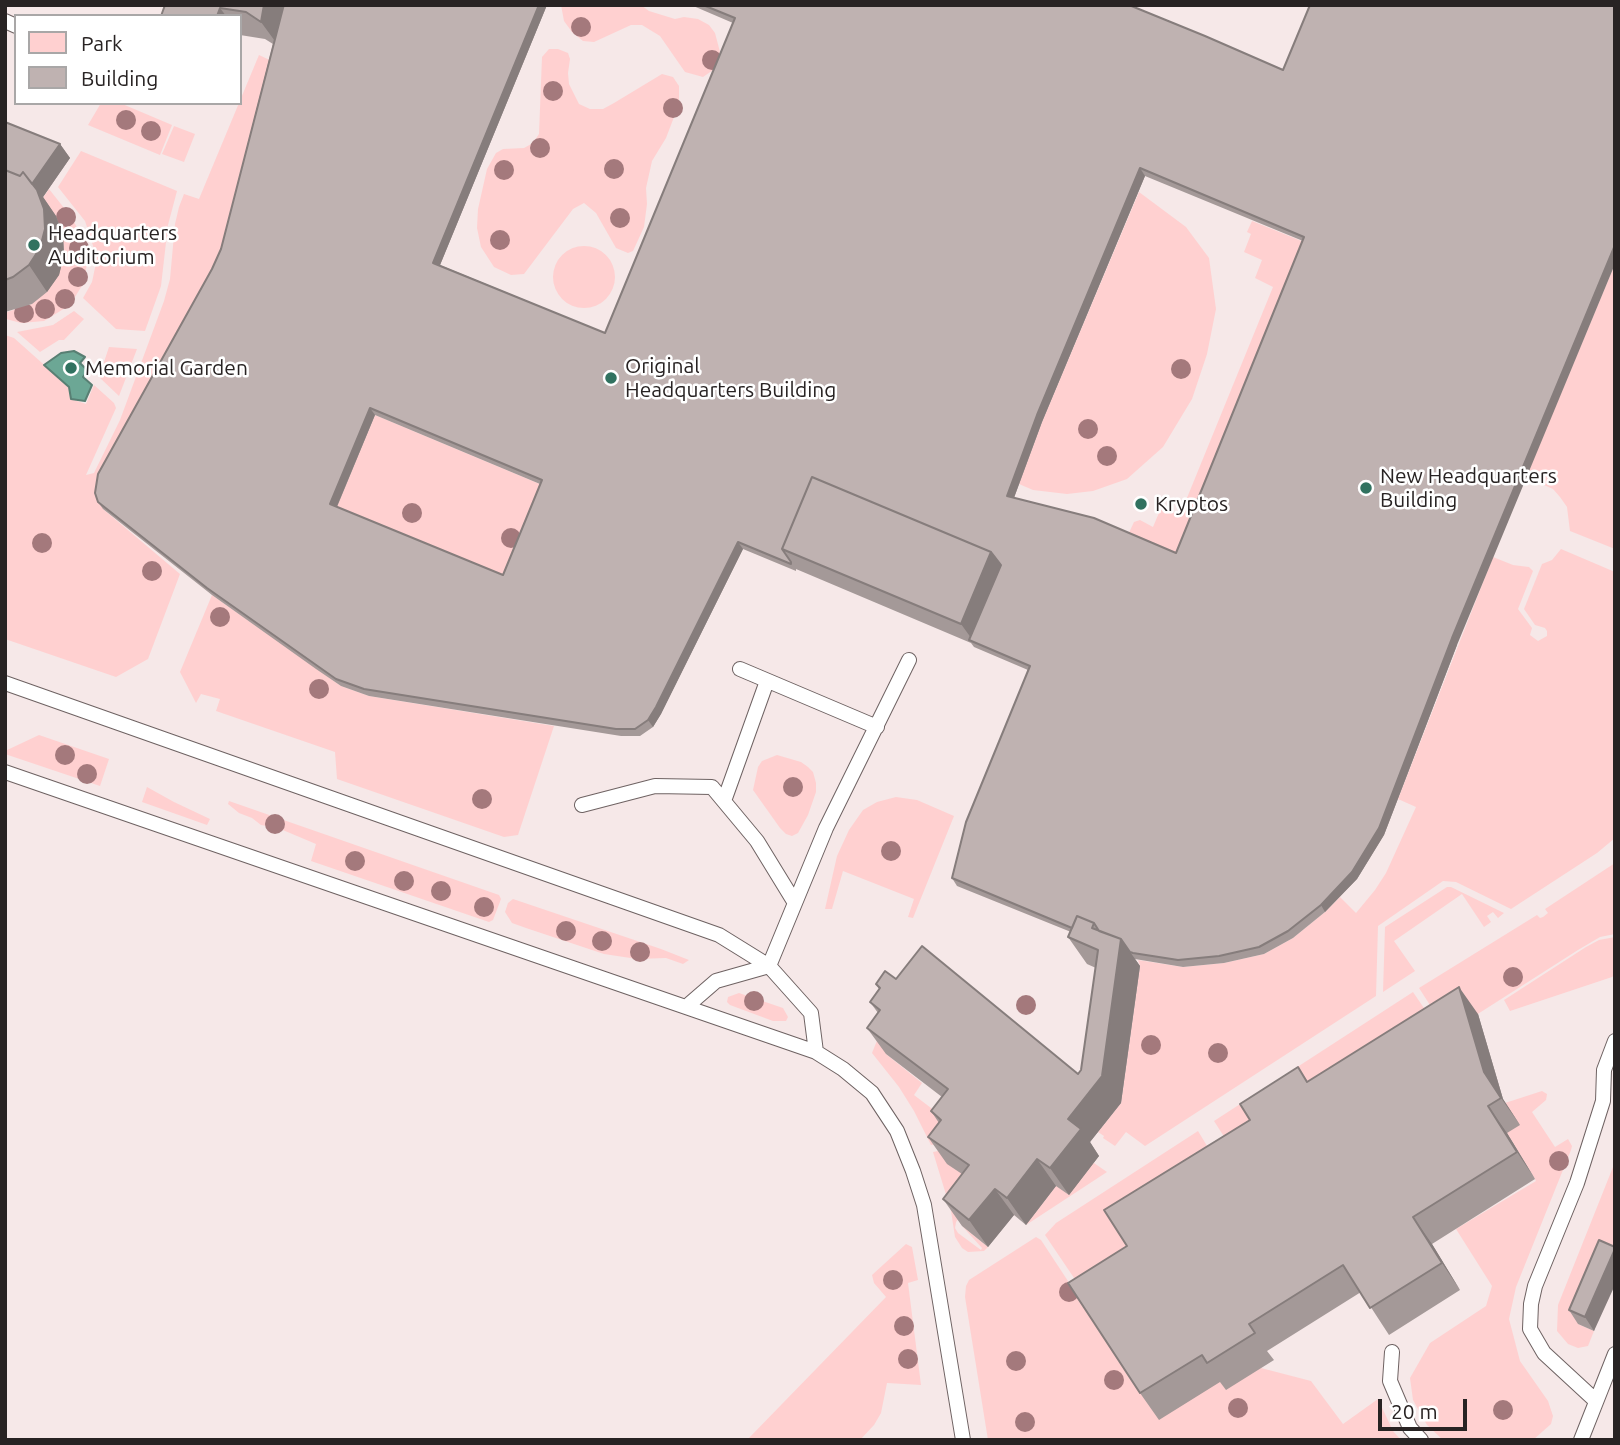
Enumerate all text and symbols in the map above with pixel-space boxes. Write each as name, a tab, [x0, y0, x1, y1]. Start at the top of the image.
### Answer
legend	[14, 14, 242, 105]
text: Park	[81, 31, 123, 55]
text: Building	[81, 66, 158, 90]
place label: Headquarters Auditorium	[48, 220, 177, 270]
marker: Headquarters Auditorium	[26, 237, 42, 253]
place label: Original Headquarters Building	[625, 353, 836, 403]
place label: Memorial Garden	[85, 355, 248, 381]
marker: Memorial Garden	[63, 360, 79, 376]
marker: Original Headquarters Building	[603, 370, 619, 386]
place label: New Headquarters Building	[1380, 463, 1557, 513]
marker: New Headquarters Building	[1358, 480, 1374, 496]
place label: Kryptos	[1155, 491, 1228, 517]
marker: Kryptos	[1133, 496, 1149, 512]
scale bar	[1382, 1386, 1471, 1430]
text: 20 m	[1391, 1399, 1438, 1423]

